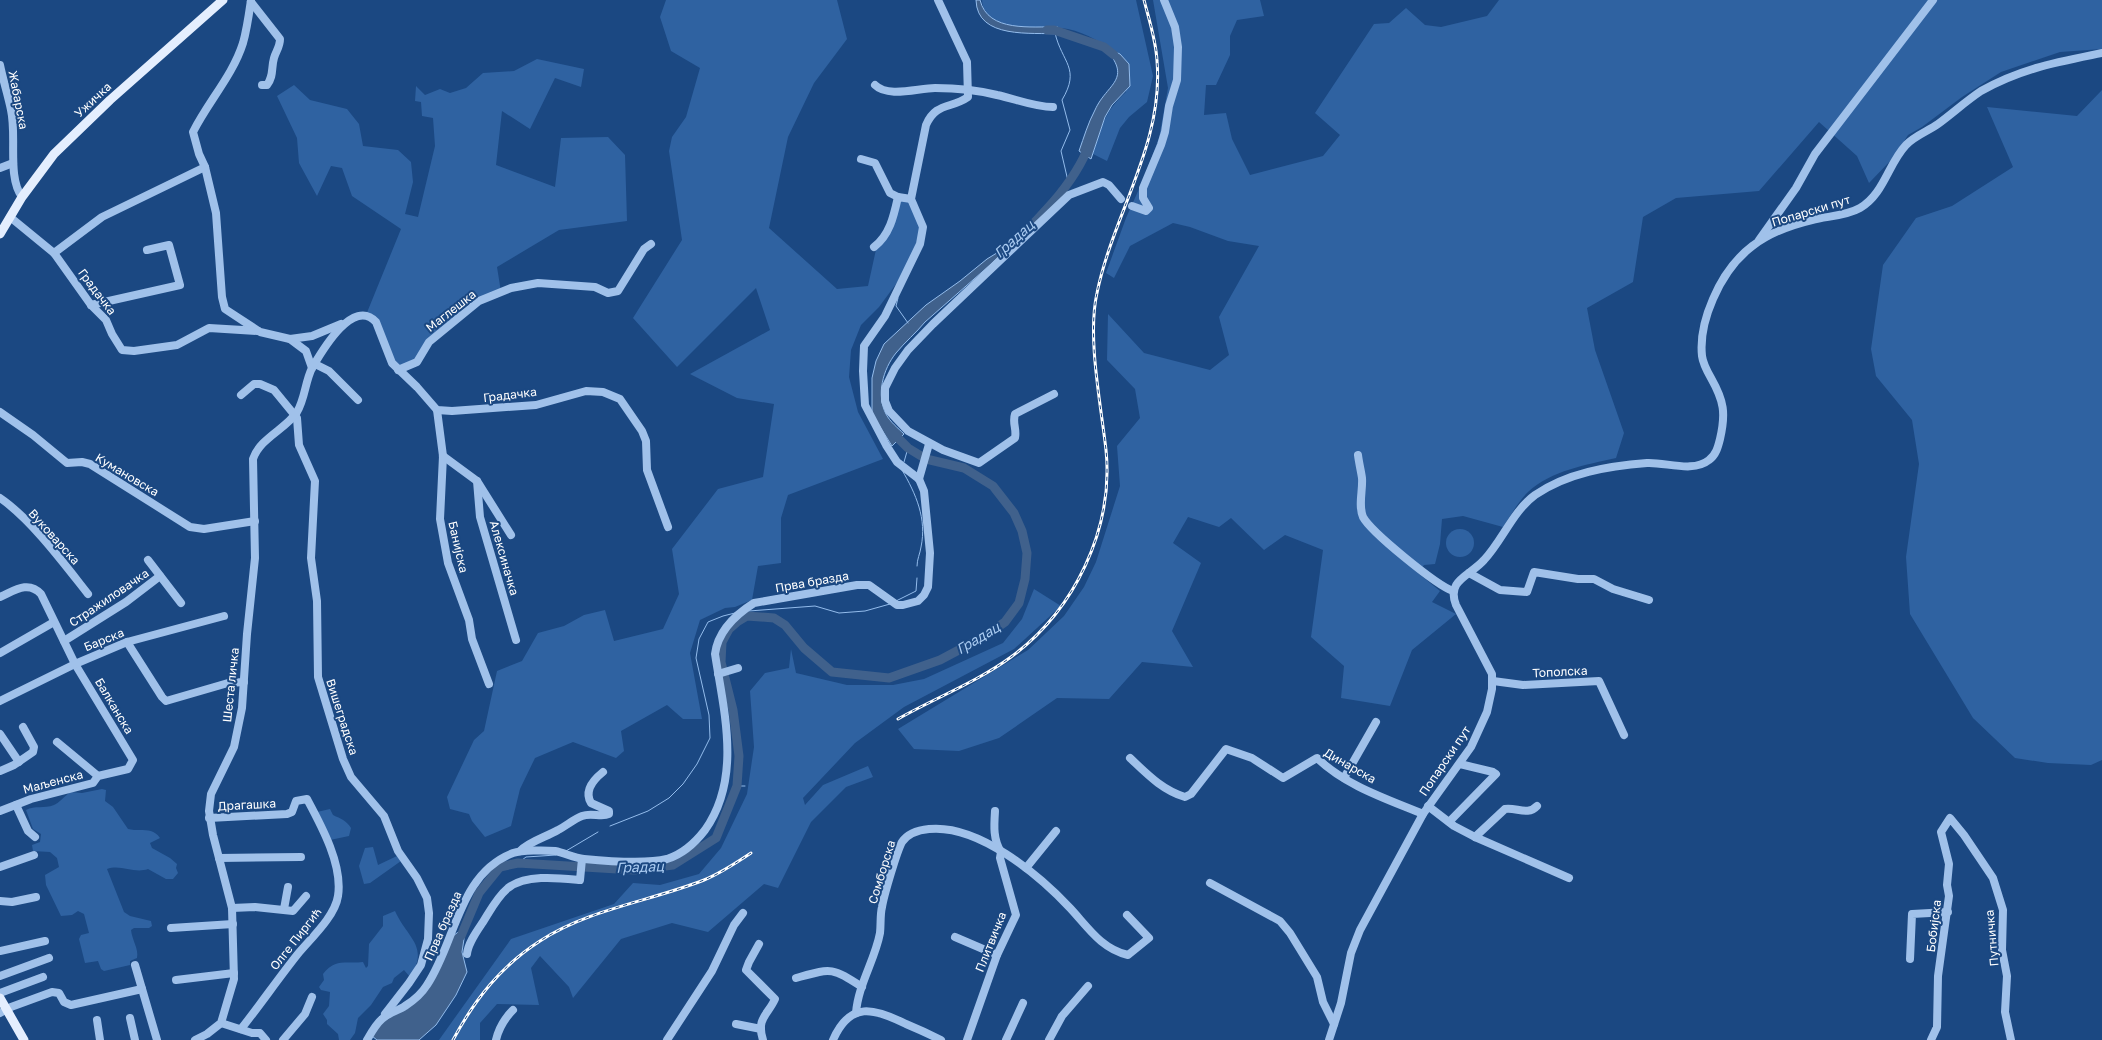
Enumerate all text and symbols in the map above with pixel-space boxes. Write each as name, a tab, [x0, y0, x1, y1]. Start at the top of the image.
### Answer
street label: Жабарска	[5, 69, 32, 131]
street label: Ужичка	[71, 79, 114, 120]
street label: Попарски пут	[1770, 191, 1852, 230]
water label: Градац	[990, 216, 1037, 261]
street label: Градачка	[75, 266, 120, 318]
street label: Маглешка	[423, 286, 479, 335]
street label: Градачка	[482, 384, 538, 405]
street label: Кумановска	[93, 450, 162, 499]
street label: Вуковарска	[26, 506, 83, 568]
street label: Алексиначка	[487, 519, 522, 597]
street label: Банијска	[445, 520, 472, 574]
street label: Стражиловачка	[66, 565, 152, 630]
street label: Прва бразда	[774, 568, 850, 595]
water label: Градац	[953, 618, 1003, 657]
street label: Барска	[81, 625, 126, 654]
street label: Шеста личка	[219, 647, 242, 723]
street label: Тополска	[1532, 663, 1588, 680]
street label: Балканска	[92, 675, 137, 737]
street label: Вишеградска	[323, 677, 362, 757]
street label: Попарски пут	[1416, 723, 1474, 799]
street label: Динарска	[1322, 745, 1379, 786]
street label: Маљенска	[21, 766, 85, 797]
street label: Драгашка	[217, 795, 276, 814]
street label: Сомборска	[865, 838, 898, 906]
water label: Градац	[616, 857, 665, 876]
street label: Прва бразда	[420, 889, 465, 963]
street label: Бобијска	[1923, 899, 1944, 953]
street label: Олге Пиргић	[267, 905, 325, 973]
street label: Путничка	[1982, 909, 2001, 967]
street label: Плитвичка	[972, 910, 1009, 974]

